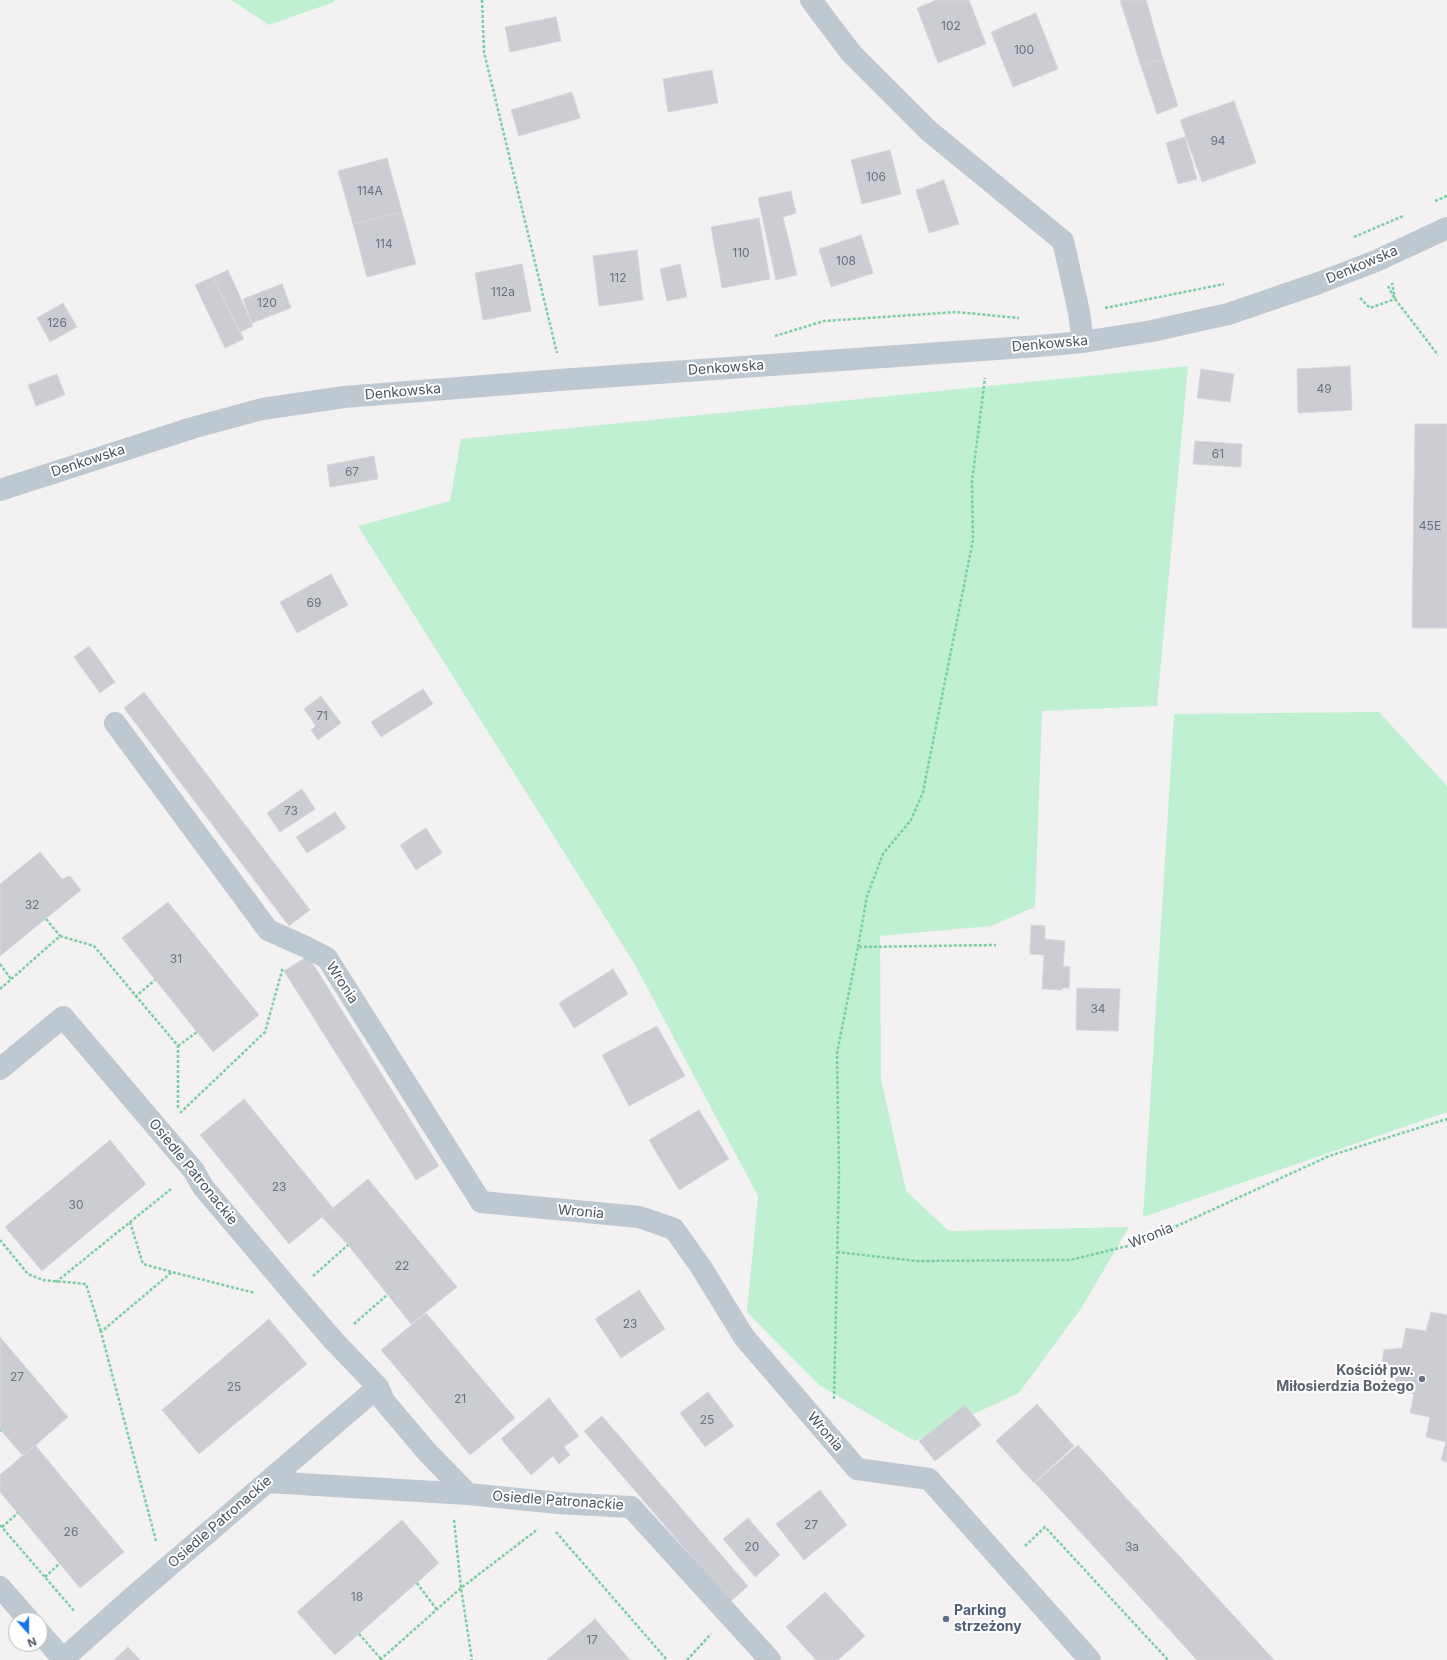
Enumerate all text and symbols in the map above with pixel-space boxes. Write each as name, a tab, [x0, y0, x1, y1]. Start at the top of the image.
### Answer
house number: 102	[941, 19, 961, 33]
house number: 100	[1014, 43, 1034, 57]
house number: 94	[1210, 134, 1226, 148]
house number: 106	[866, 170, 886, 184]
house number: 114A	[357, 184, 383, 198]
house number: 114	[375, 237, 393, 251]
street label: Denkowska	[1324, 242, 1400, 288]
house number: 110	[732, 246, 750, 260]
house number: 108	[836, 254, 856, 268]
house number: 112	[609, 271, 627, 285]
house number: 112a	[491, 285, 515, 299]
house number: 120	[257, 296, 277, 310]
house number: 126	[47, 316, 67, 330]
street label: Denkowska	[1011, 332, 1089, 356]
street label: Denkowska	[687, 357, 765, 379]
street label: Denkowska	[364, 380, 442, 404]
house number: 49	[1316, 382, 1332, 396]
street label: Denkowska	[49, 441, 127, 481]
house number: 61	[1212, 447, 1224, 461]
house number: 67	[345, 465, 359, 479]
house number: 45E	[1419, 519, 1441, 533]
house number: 69	[307, 596, 321, 610]
house number: 71	[316, 709, 328, 723]
house number: 73	[284, 804, 298, 818]
house number: 32	[25, 898, 39, 912]
house number: 31	[170, 952, 182, 966]
street label: Wronia	[322, 959, 362, 1007]
house number: 34	[1090, 1002, 1106, 1016]
street label: Osiedle Patronackie	[145, 1115, 241, 1229]
house number: 23	[272, 1180, 286, 1194]
house number: 30	[69, 1198, 83, 1212]
street label: Wronia	[557, 1202, 605, 1222]
street label: Wronia	[1126, 1220, 1176, 1252]
house number: 22	[395, 1259, 409, 1273]
house number: 23	[623, 1317, 637, 1331]
place label: Kościół pw. Miłosierdzia Bożego	[1276, 1363, 1414, 1396]
house number: 27	[10, 1370, 24, 1384]
marker: Kościół pw. Miłosierdzia Bożego	[1417, 1374, 1427, 1384]
house number: 25	[227, 1380, 241, 1394]
house number: 21	[454, 1392, 466, 1406]
street label: Wronia	[803, 1409, 847, 1455]
house number: 25	[700, 1413, 714, 1427]
street label: Osiedle Patronackie	[165, 1472, 275, 1572]
street label: Osiedle Patronackie	[492, 1488, 624, 1514]
house number: 27	[804, 1518, 818, 1532]
house number: 26	[64, 1525, 78, 1539]
house number: 20	[745, 1540, 759, 1554]
house number: 3a	[1125, 1540, 1139, 1554]
house number: 18	[351, 1590, 363, 1604]
place label: Parking strzeżony	[954, 1603, 1022, 1636]
north arrow	[8, 1612, 48, 1652]
marker: Parking strzeżony	[941, 1614, 951, 1624]
house number: 17	[586, 1633, 598, 1647]
text: N	[26, 1634, 38, 1650]

